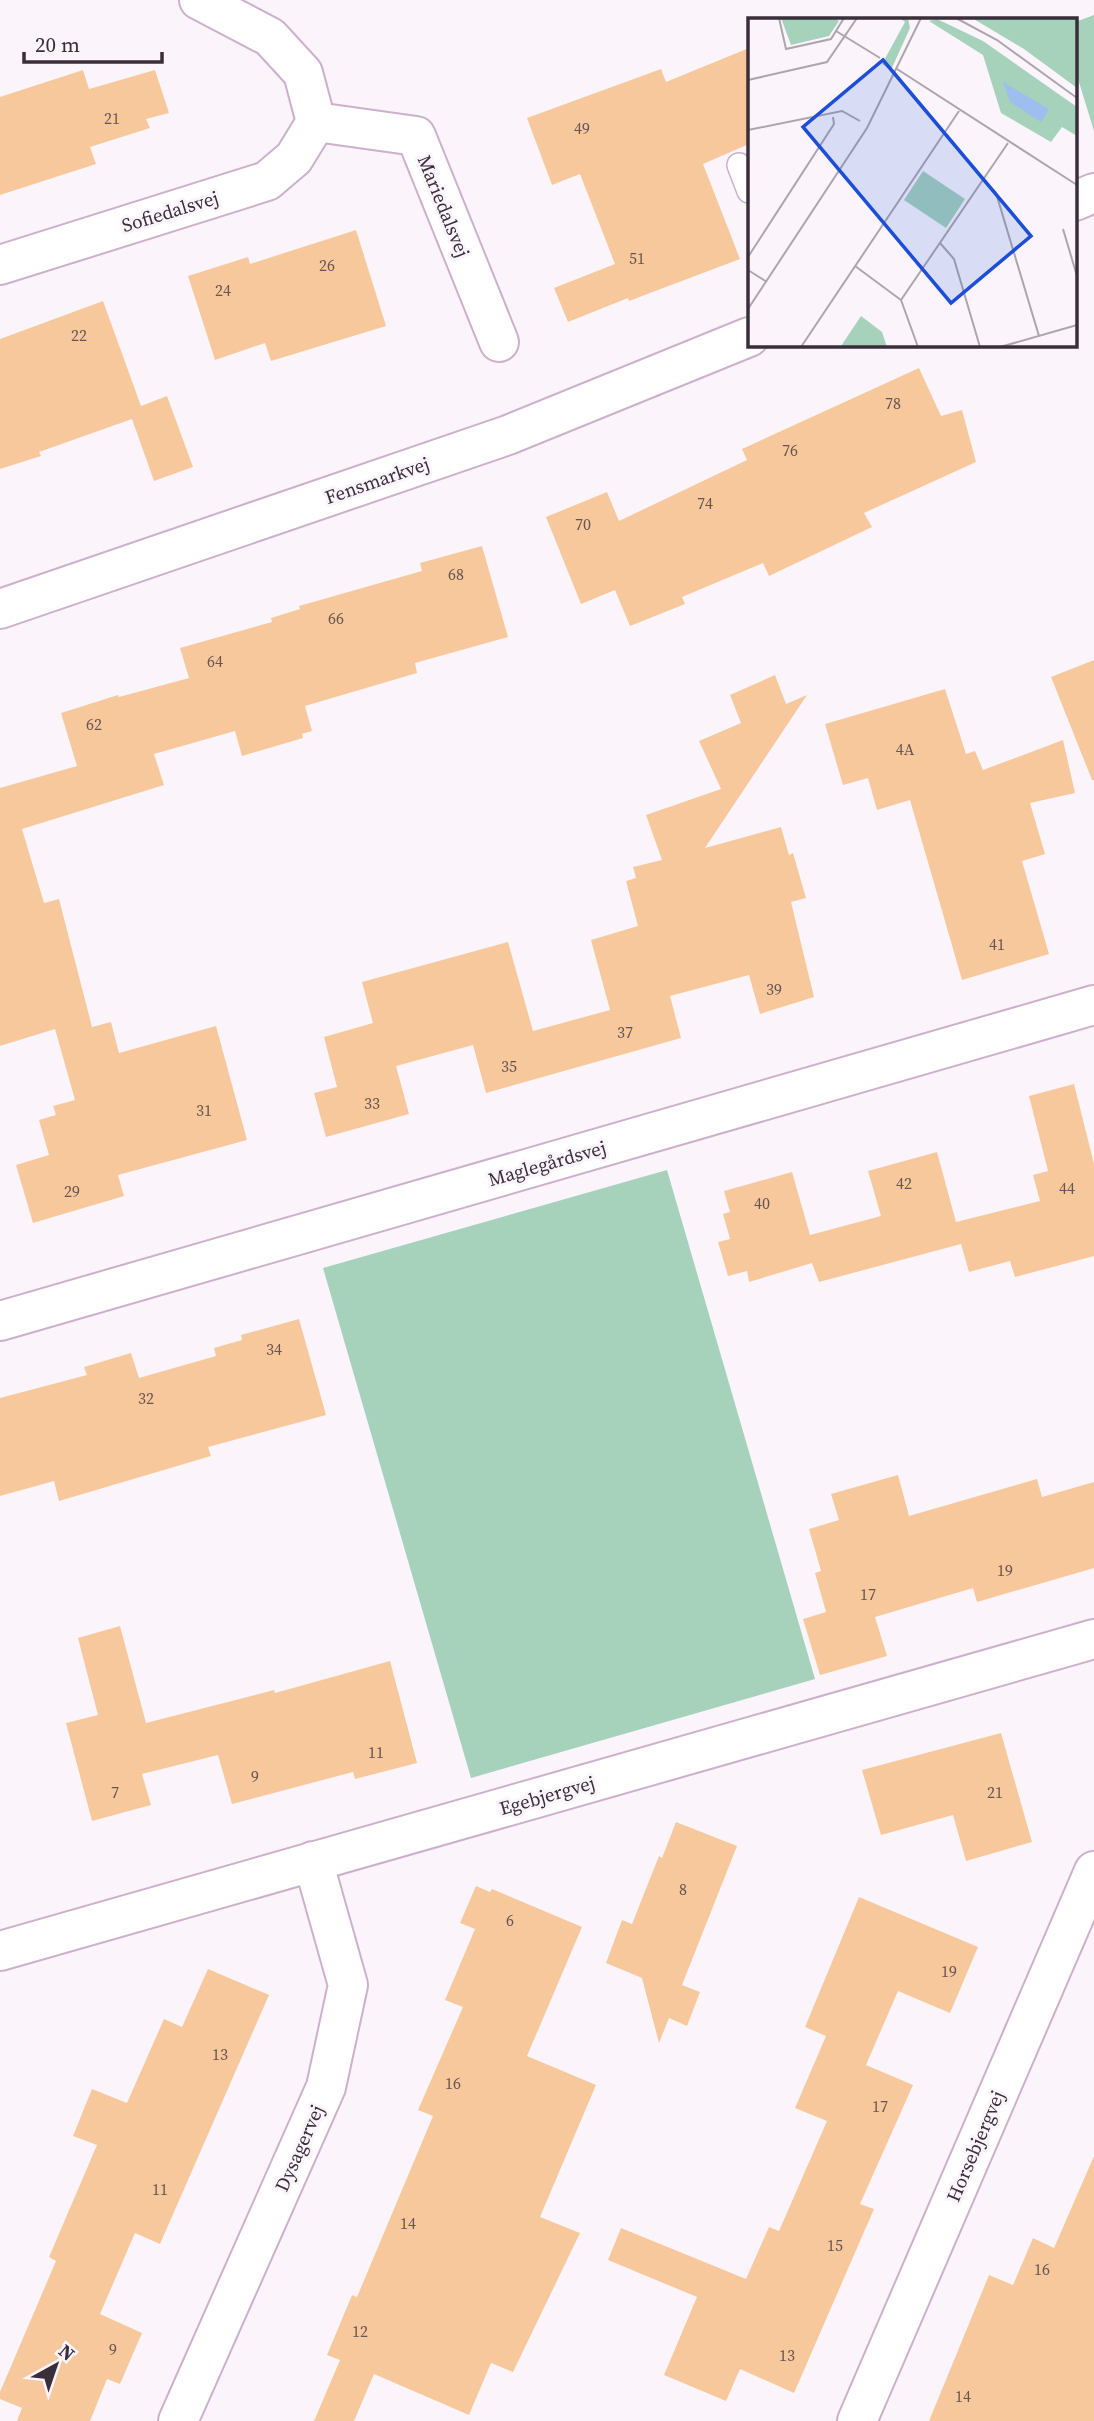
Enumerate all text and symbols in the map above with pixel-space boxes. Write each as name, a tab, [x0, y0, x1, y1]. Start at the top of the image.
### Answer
inset map	[748, 18, 1076, 346]
scale bar	[24, 21, 163, 65]
text: 20 m	[35, 30, 80, 59]
house number: 21	[104, 107, 120, 129]
house number: 49	[574, 117, 590, 139]
street label: Mariedalsvej	[412, 151, 476, 261]
street label: Sofiedalsvej	[119, 184, 221, 238]
house number: 51	[629, 247, 645, 269]
house number: 26	[319, 254, 335, 276]
house number: 24	[215, 279, 231, 301]
house number: 22	[71, 324, 87, 346]
house number: 78	[885, 392, 901, 414]
house number: 76	[782, 439, 798, 461]
street label: Fensmarkvej	[321, 450, 433, 510]
house number: 74	[697, 492, 713, 514]
house number: 70	[575, 513, 591, 535]
house number: 68	[448, 563, 464, 585]
house number: 66	[328, 607, 344, 629]
house number: 64	[207, 650, 223, 672]
house number: 62	[86, 713, 102, 735]
house number: 4A	[896, 738, 915, 760]
house number: 41	[989, 933, 1005, 955]
house number: 39	[766, 978, 782, 1000]
house number: 37	[617, 1021, 633, 1043]
house number: 35	[501, 1055, 517, 1077]
house number: 33	[364, 1092, 380, 1114]
house number: 31	[196, 1099, 212, 1121]
street label: Maglegårdsvej	[485, 1134, 609, 1192]
house number: 42	[896, 1172, 912, 1194]
house number: 44	[1059, 1177, 1075, 1199]
house number: 29	[64, 1180, 80, 1202]
house number: 40	[754, 1192, 770, 1214]
house number: 34	[266, 1338, 282, 1360]
house number: 32	[138, 1387, 154, 1409]
house number: 19	[997, 1559, 1013, 1581]
house number: 17	[860, 1583, 876, 1605]
house number: 11	[368, 1741, 384, 1763]
house number: 9	[251, 1765, 259, 1787]
street label: Egebjergvej	[496, 1769, 598, 1821]
house number: 7	[111, 1781, 119, 1803]
house number: 21	[987, 1781, 1003, 1803]
house number: 8	[679, 1878, 687, 1900]
house number: 6	[506, 1909, 514, 1931]
house number: 19	[941, 1960, 957, 1982]
house number: 13	[212, 2043, 228, 2065]
house number: 16	[445, 2072, 461, 2094]
street label: Horsebjergvej	[940, 2086, 1010, 2206]
house number: 17	[872, 2095, 888, 2117]
street label: Dysagervej	[268, 2100, 330, 2196]
house number: 11	[152, 2178, 168, 2200]
house number: 14	[400, 2212, 416, 2234]
house number: 15	[827, 2234, 843, 2256]
house number: 16	[1034, 2258, 1050, 2280]
house number: 12	[352, 2320, 368, 2342]
north arrow	[21, 2330, 91, 2400]
text: N	[53, 2338, 81, 2366]
house number: 9	[109, 2338, 117, 2360]
house number: 13	[779, 2344, 795, 2366]
house number: 14	[955, 2385, 971, 2407]

